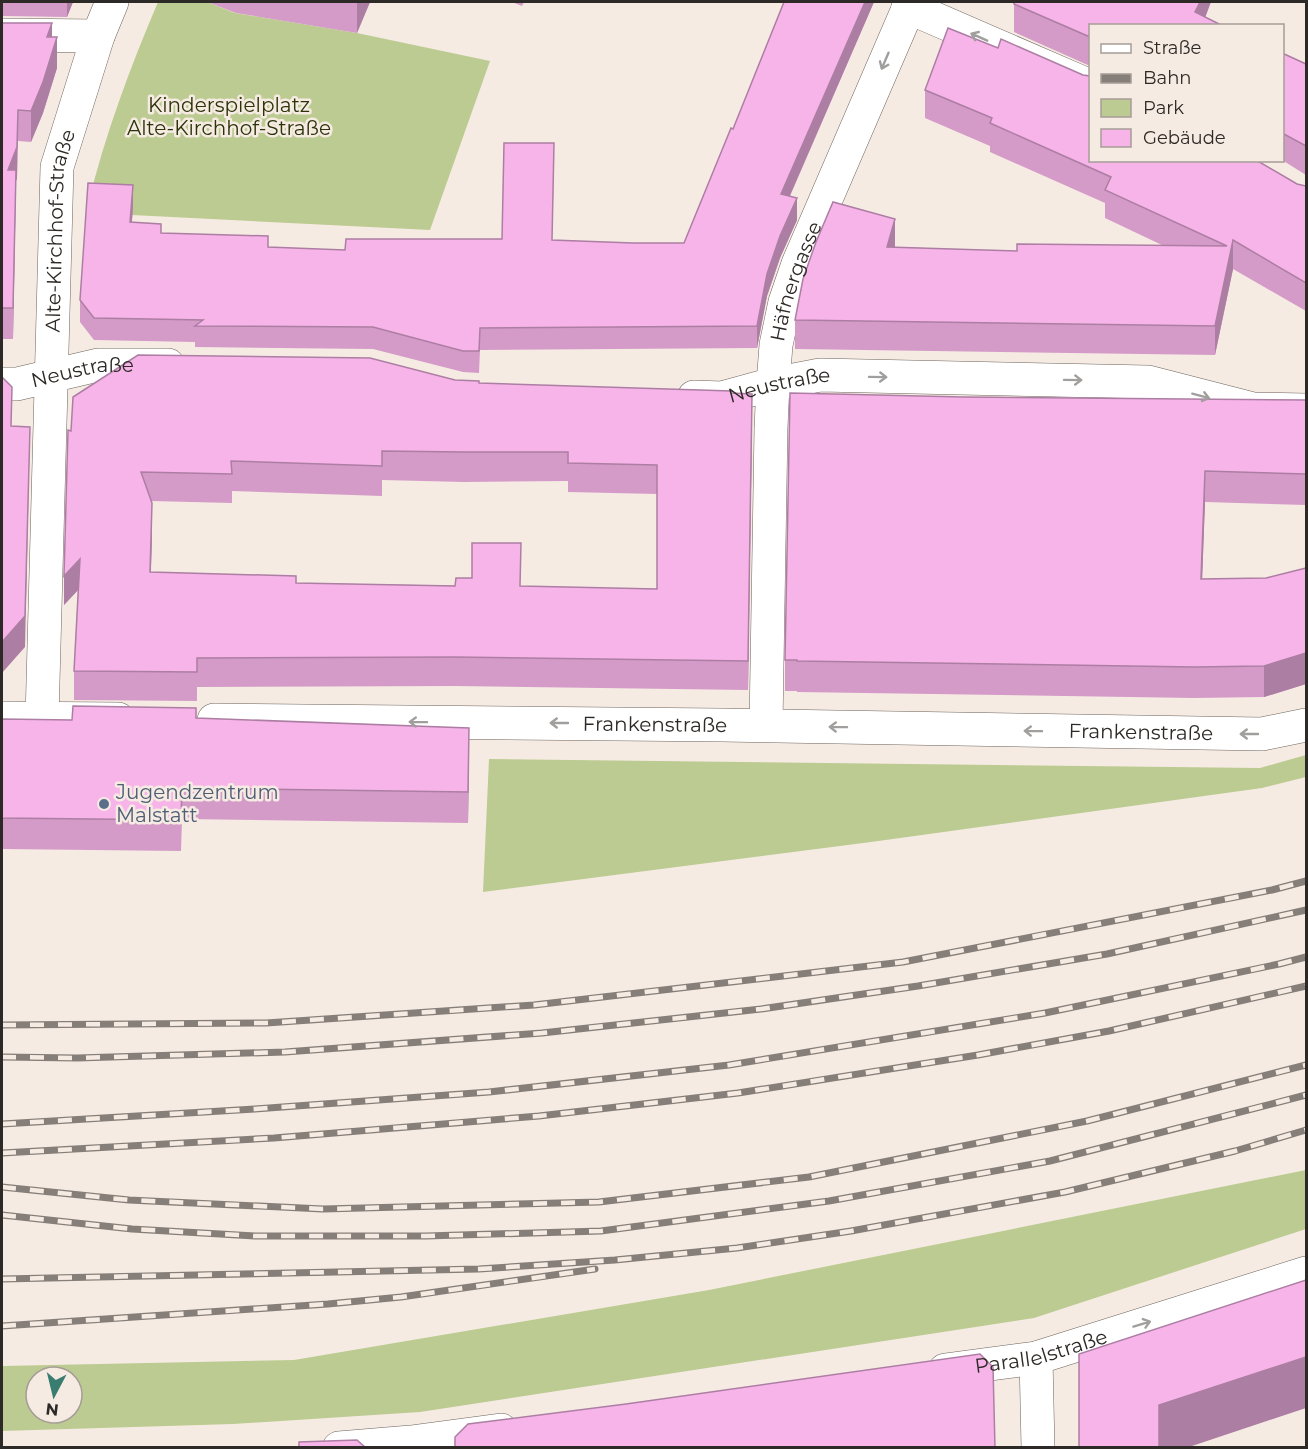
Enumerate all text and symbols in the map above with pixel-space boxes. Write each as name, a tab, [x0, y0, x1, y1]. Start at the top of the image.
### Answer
legend	[1089, 24, 1284, 162]
one-way arrow	[970, 31, 989, 42]
text: Straße	[1143, 37, 1202, 59]
one-way arrow	[879, 51, 890, 70]
text: Bahn	[1143, 67, 1192, 89]
park label: Kinderspielplatz Alte-Kirchhof-Straße	[127, 93, 331, 140]
text: Park	[1143, 97, 1184, 119]
street label: Alte-Kirchhof-Straße	[41, 126, 80, 333]
text: Gebäude	[1143, 127, 1226, 149]
street label: Häfnergasse	[765, 218, 827, 343]
street label: Neustraße	[29, 353, 134, 392]
street label: Neustraße	[725, 363, 831, 408]
one-way arrow	[868, 371, 888, 382]
one-way arrow	[1063, 375, 1083, 386]
one-way arrow	[1191, 390, 1210, 402]
street label: Frankenstraße	[583, 712, 727, 737]
one-way arrow	[408, 716, 428, 728]
one-way arrow	[549, 717, 569, 729]
street label: Frankenstraße	[1068, 719, 1213, 745]
one-way arrow	[828, 721, 848, 733]
one-way arrow	[1023, 725, 1043, 737]
one-way arrow	[1239, 728, 1259, 740]
place label: Jugendzentrum Malstatt	[115, 780, 279, 827]
marker: Jugendzentrum Malstatt	[97, 797, 111, 811]
one-way arrow	[1132, 1318, 1151, 1329]
street label: Parallelstraße	[973, 1324, 1110, 1378]
north arrow	[24, 1365, 84, 1425]
text: N	[45, 1399, 60, 1420]

